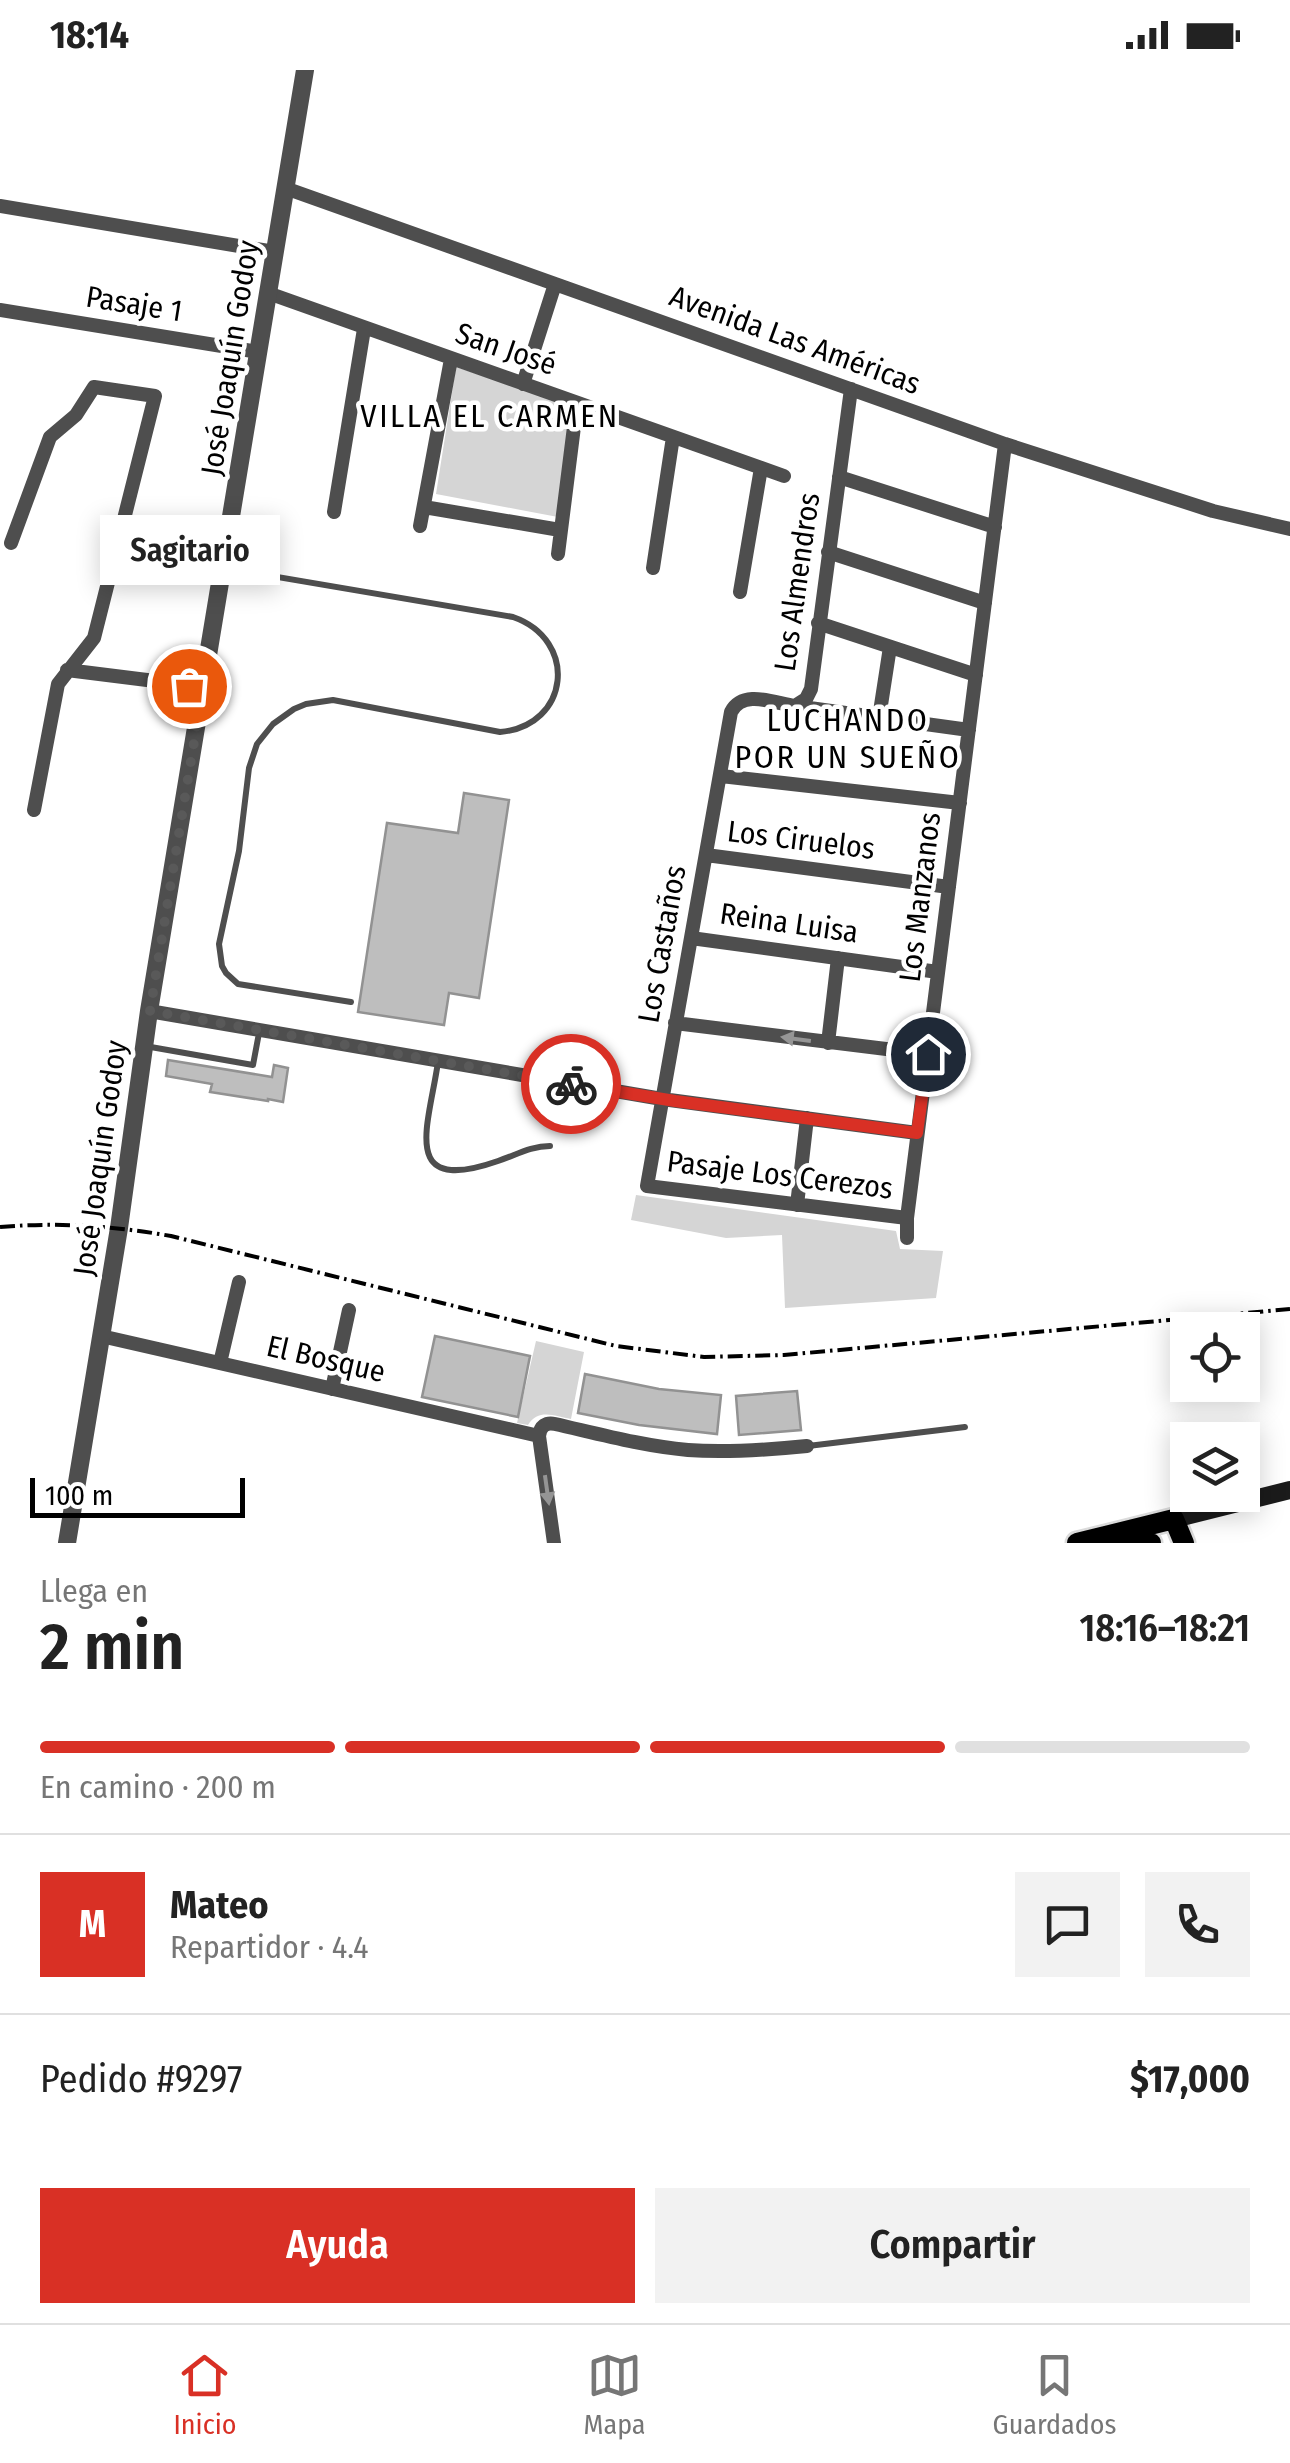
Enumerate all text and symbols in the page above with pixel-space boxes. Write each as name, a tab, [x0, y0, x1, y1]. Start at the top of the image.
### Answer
text: 18:14	[50, 12, 129, 58]
street label: José Joaquín Godoy	[194, 237, 266, 478]
street label: Avenida Las Américas	[665, 278, 925, 402]
street label: Pasaje 1	[83, 279, 185, 329]
street label: San José	[451, 315, 561, 383]
district label: VILLA EL CARMEN	[360, 397, 620, 435]
street label: Los Almendros	[767, 490, 827, 674]
callout: Sagitario	[99, 516, 279, 586]
text: Sagitario	[130, 531, 250, 569]
pin	[147, 644, 232, 729]
icon: bag	[162, 659, 217, 714]
district label: LUCHANDO POR UN SUEÑO	[735, 701, 961, 776]
street label: Los Manzanos	[892, 810, 948, 984]
street label: Los Ciruelos	[725, 813, 877, 867]
street label: Los Castaños	[630, 862, 694, 1026]
street label: Reina Luisa	[718, 895, 860, 951]
pin	[886, 1012, 971, 1097]
icon: home	[901, 1027, 956, 1082]
one-way arrow	[779, 1031, 811, 1047]
courier	[521, 1034, 621, 1134]
street label: José Joaquín Godoy	[66, 1037, 134, 1278]
icon: bike	[544, 1057, 599, 1112]
street label: Pasaje Los Cerezos	[665, 1143, 895, 1207]
map controls	[1170, 1312, 1260, 1512]
button: locate	[1170, 1312, 1260, 1402]
street label: El Bosque	[263, 1328, 389, 1390]
button: layers	[1170, 1422, 1260, 1512]
scale bar	[30, 1473, 245, 1518]
one-way arrow	[539, 1474, 555, 1506]
text: 100 m	[45, 1479, 113, 1512]
text: Llega en	[40, 1572, 148, 1610]
text: 18:16–18:21	[1079, 1605, 1250, 1651]
text: 2 min	[40, 1608, 184, 1686]
text: En camino · 200 m	[40, 1768, 276, 1806]
button: chat	[1015, 1872, 1120, 1977]
button: phone	[1145, 1872, 1250, 1977]
text: Mateo	[170, 1882, 269, 1928]
text: M	[79, 1901, 106, 1947]
text: Repartidor · 4.4	[170, 1928, 369, 1966]
text: Pedido #9297	[40, 2056, 242, 2102]
text: $17,000	[1130, 2056, 1250, 2102]
button: Ayuda	[40, 2188, 635, 2303]
button: Compartir	[655, 2188, 1250, 2303]
tab: Inicio	[174, 2348, 236, 2441]
tab: Mapa	[584, 2348, 646, 2441]
tab: Guardados	[993, 2348, 1116, 2441]

